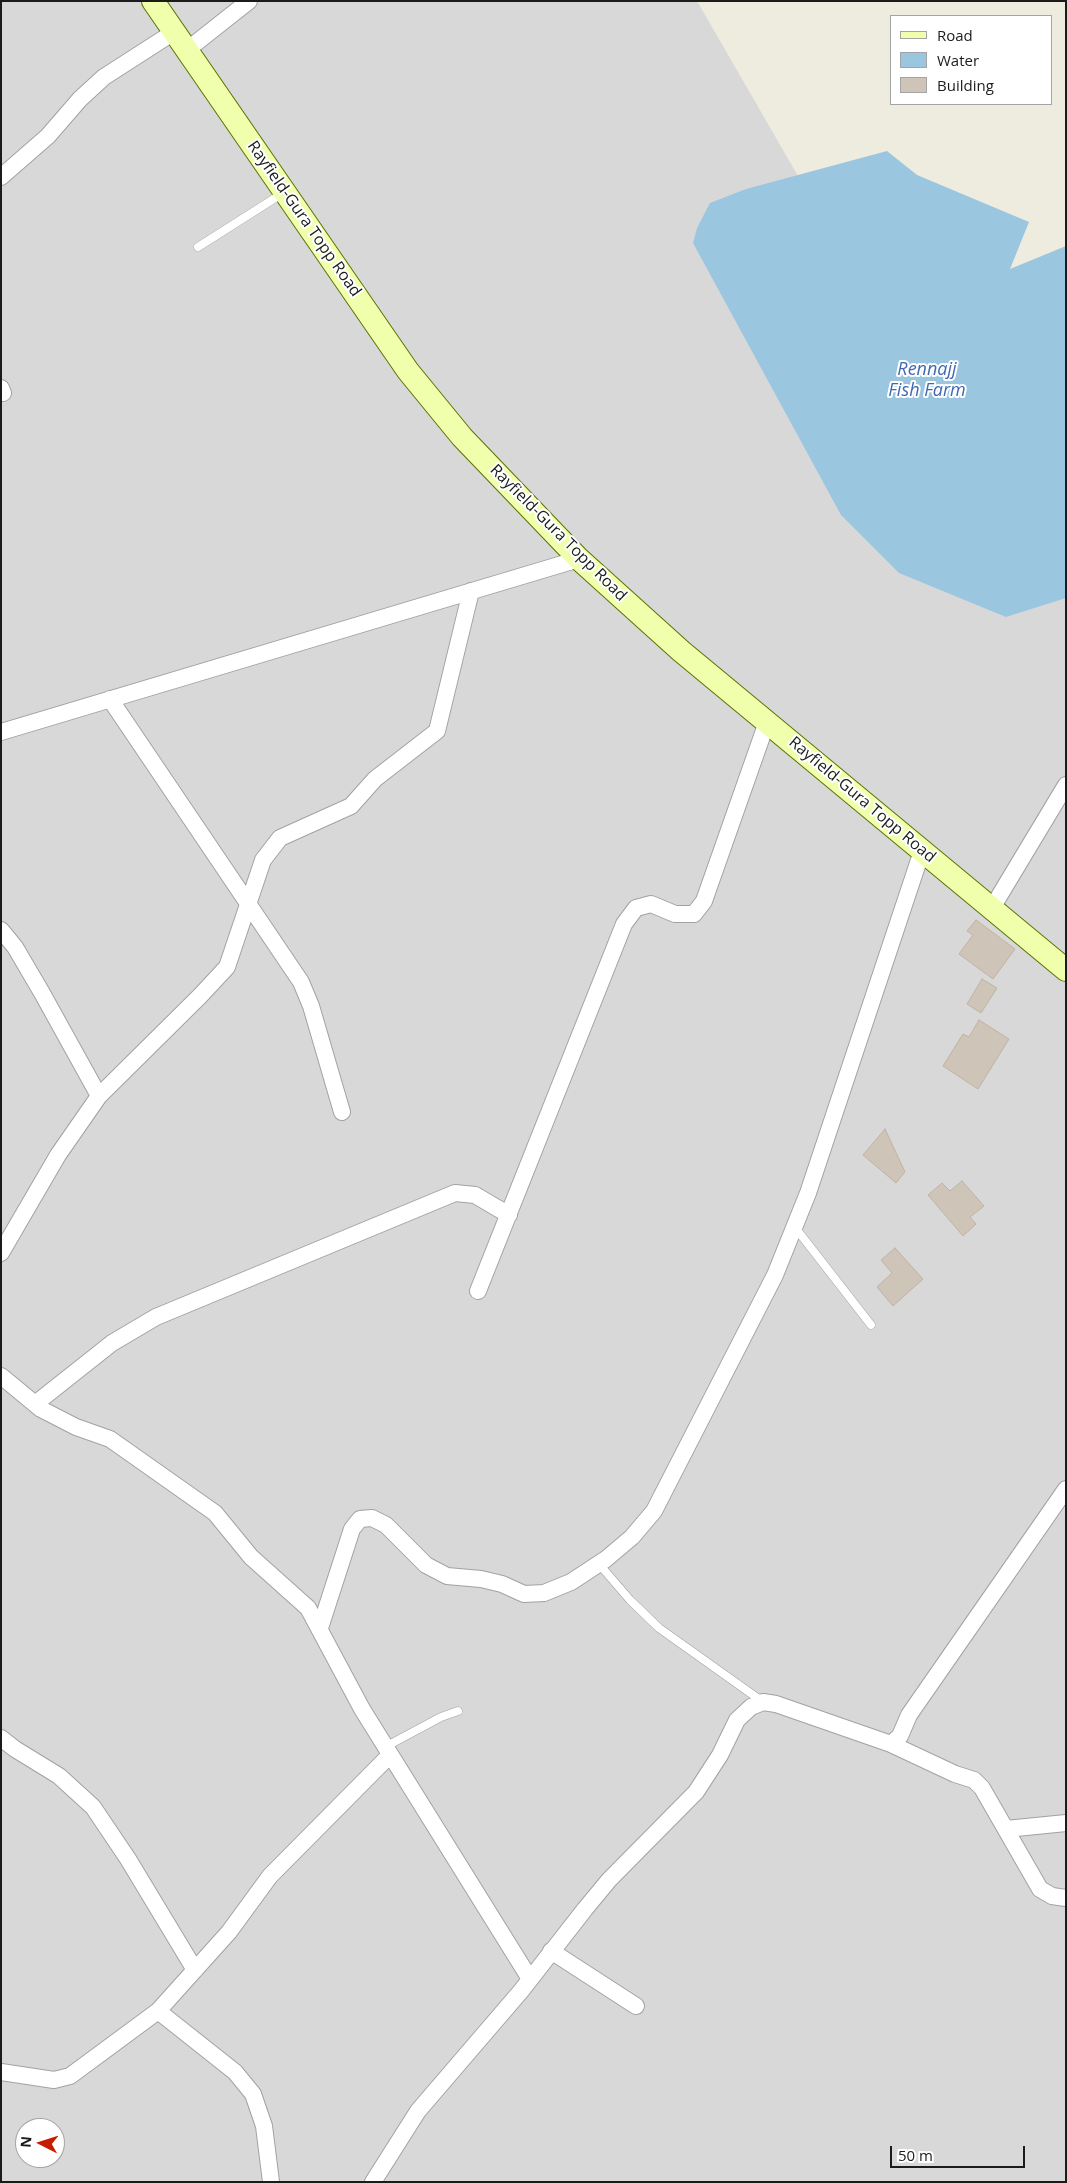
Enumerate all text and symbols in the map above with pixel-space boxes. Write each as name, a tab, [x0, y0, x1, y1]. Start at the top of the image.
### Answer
legend	[890, 15, 1052, 105]
text: Road	[937, 25, 973, 45]
text: Water	[937, 50, 979, 70]
text: Building	[937, 75, 994, 95]
street label: Rayfield-Gura Topp Road	[243, 137, 365, 301]
water label: Rennajj Fish Farm	[888, 359, 966, 402]
street label: Rayfield-Gura Topp Road	[486, 461, 630, 605]
street label: Rayfield-Gura Topp Road	[785, 733, 939, 867]
north arrow	[15, 2118, 65, 2168]
text: N	[16, 2135, 36, 2148]
scale bar	[892, 2136, 1027, 2168]
text: 50 m	[898, 2145, 933, 2165]

